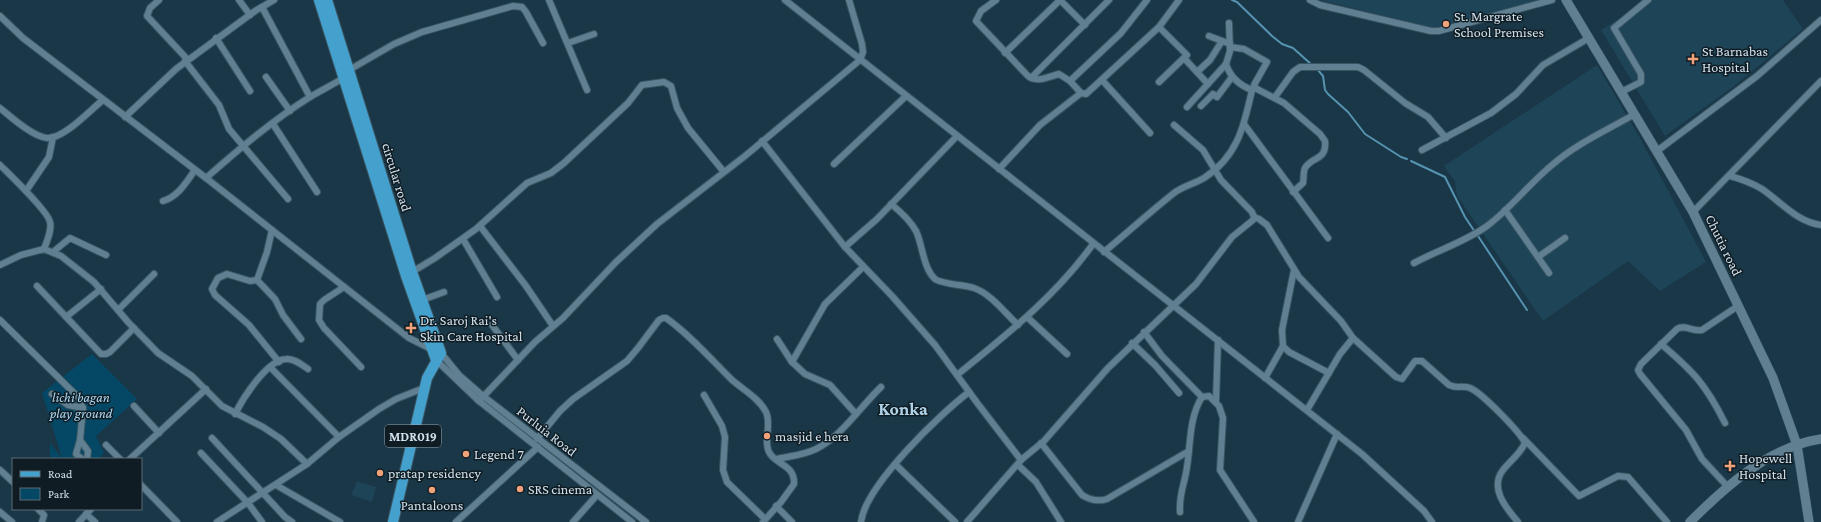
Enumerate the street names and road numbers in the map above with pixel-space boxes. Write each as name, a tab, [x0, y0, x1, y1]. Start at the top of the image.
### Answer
street label: circular road	[379, 141, 415, 214]
street label: Chutia road	[1702, 212, 1746, 279]
street label: Purluia Road	[514, 403, 581, 460]
road number: MDR019	[385, 425, 441, 447]

